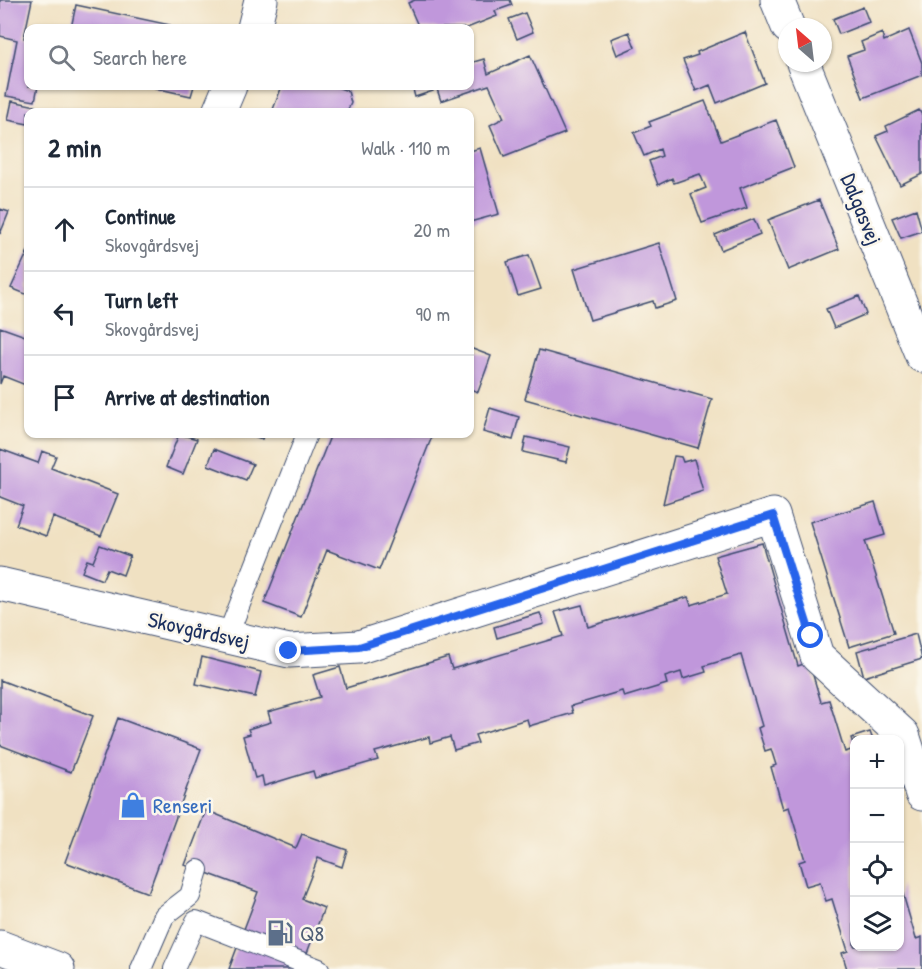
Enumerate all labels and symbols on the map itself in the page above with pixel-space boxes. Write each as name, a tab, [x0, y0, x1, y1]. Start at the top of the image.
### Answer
north arrow	[778, 18, 832, 72]
street label: Dalgasvej	[834, 169, 890, 249]
street label: Skovgårdsvej	[145, 604, 253, 656]
route start	[797, 622, 823, 648]
route end	[275, 637, 301, 663]
shop icon: Renseri	[118, 790, 148, 820]
place label: Renseri	[153, 790, 212, 820]
fuel station icon: Q8	[265, 918, 295, 948]
place label: Q8	[300, 918, 324, 948]

